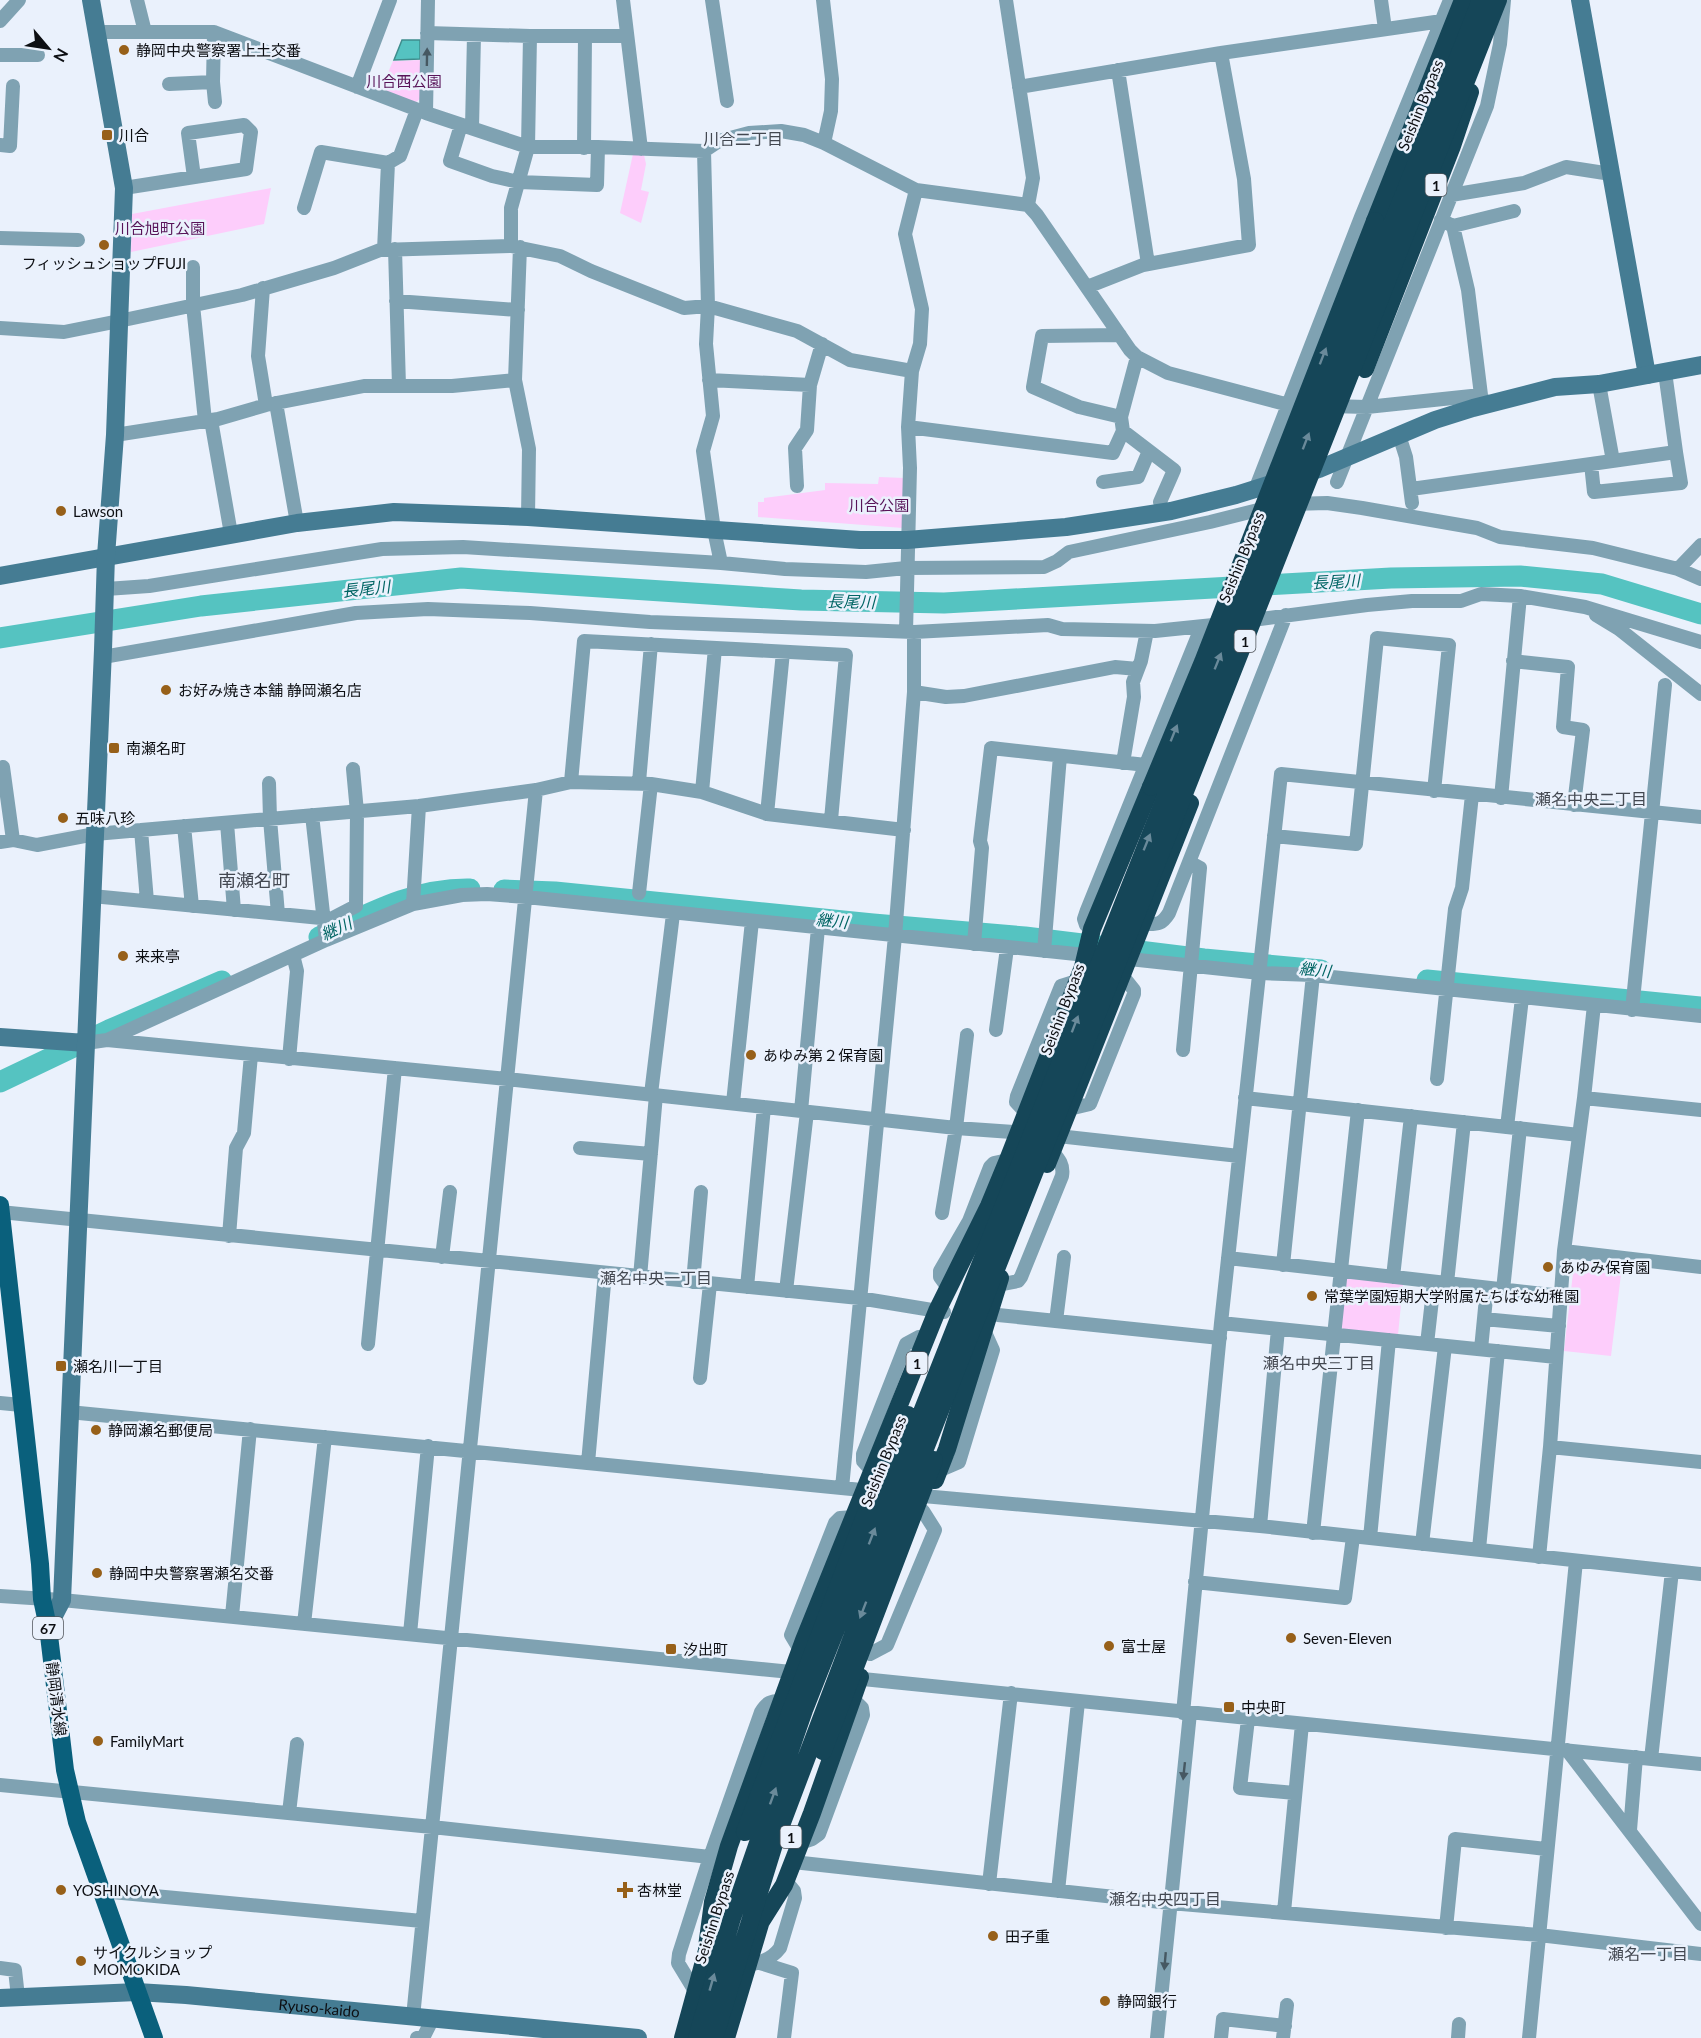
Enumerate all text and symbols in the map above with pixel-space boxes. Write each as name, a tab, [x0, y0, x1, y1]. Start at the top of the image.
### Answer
north arrow	[18, 18, 78, 78]
place label: 静岡中央警察署上土交番	[136, 41, 301, 59]
marker: 静岡中央警察署上土交番	[117, 43, 131, 57]
text: N	[50, 46, 73, 66]
one-way arrow	[422, 47, 432, 66]
street label: Seishin Bypass	[1394, 57, 1446, 153]
park label: 川合西公園	[366, 72, 442, 90]
place label: 川合	[119, 126, 149, 144]
marker: 川合	[100, 128, 114, 142]
district label: 川合二丁目	[703, 129, 783, 148]
road number: 1	[1426, 174, 1446, 196]
park label: 川合旭町公園	[115, 219, 205, 237]
marker: フィッシュショップFUJI	[97, 238, 111, 252]
place label: フィッシュショップFUJI	[22, 254, 186, 272]
one-way arrow	[1319, 347, 1329, 365]
one-way arrow	[1302, 432, 1311, 450]
park label: 川合公園	[849, 496, 909, 514]
place label: Lawson	[73, 502, 123, 520]
marker: Lawson	[54, 504, 68, 518]
street label: Seishin Bypass	[1215, 509, 1267, 605]
water label: 長尾川	[1312, 570, 1362, 592]
water label: 長尾川	[341, 576, 393, 600]
water label: 長尾川	[827, 591, 877, 611]
road number: 1	[1234, 630, 1256, 652]
one-way arrow	[1214, 652, 1224, 670]
place label: お好み焼き本舗 静岡瀬名店	[178, 681, 362, 699]
marker: お好み焼き本舗 静岡瀬名店	[159, 683, 173, 697]
one-way arrow	[1170, 724, 1179, 742]
place label: 南瀬名町	[126, 739, 186, 757]
marker: 南瀬名町	[107, 741, 121, 755]
district label: 瀬名中央二丁目	[1535, 789, 1647, 808]
place label: 五味八珍	[75, 809, 135, 827]
marker: 五味八珍	[56, 811, 70, 825]
one-way arrow	[1142, 833, 1152, 851]
district label: 南瀬名町	[218, 869, 290, 891]
water label: 継川	[815, 909, 851, 931]
water label: 継川	[317, 912, 356, 943]
place label: 来来亭	[135, 947, 180, 965]
marker: 来来亭	[116, 949, 130, 963]
water label: 継川	[1298, 958, 1334, 980]
street label: Seishin Bypass	[1036, 961, 1088, 1057]
one-way arrow	[1071, 1015, 1080, 1033]
place label: あゆみ第２保育園	[763, 1046, 883, 1064]
marker: あゆみ第２保育園	[744, 1048, 758, 1062]
place label: あゆみ保育園	[1560, 1258, 1650, 1276]
marker: あゆみ保育園	[1541, 1260, 1555, 1274]
district label: 瀬名中央一丁目	[600, 1268, 712, 1287]
place label: 常葉学園短期大学附属たちばな幼稚園	[1324, 1287, 1579, 1305]
marker: 常葉学園短期大学附属たちばな幼稚園	[1305, 1289, 1319, 1303]
road number: 1	[906, 1352, 928, 1374]
district label: 瀬名中央三丁目	[1263, 1353, 1375, 1372]
place label: 瀬名川一丁目	[73, 1357, 163, 1375]
marker: 瀬名川一丁目	[54, 1359, 68, 1373]
street label: Seishin Bypass	[857, 1413, 909, 1509]
place label: 静岡瀬名郵便局	[108, 1421, 213, 1439]
marker: 静岡瀬名郵便局	[89, 1423, 103, 1437]
one-way arrow	[867, 1526, 877, 1544]
place label: 静岡中央警察署瀬名交番	[109, 1564, 274, 1582]
marker: 静岡中央警察署瀬名交番	[90, 1566, 104, 1580]
one-way arrow	[858, 1601, 868, 1619]
road number: 67	[33, 1617, 63, 1639]
place label: Seven-Eleven	[1303, 1629, 1392, 1647]
marker: Seven-Eleven	[1284, 1631, 1298, 1645]
place label: 富士屋	[1121, 1637, 1166, 1655]
marker: 富士屋	[1102, 1639, 1116, 1653]
place label: 汐出町	[683, 1640, 728, 1658]
marker: 汐出町	[664, 1642, 678, 1656]
street label: 静岡清水線	[43, 1661, 71, 1737]
place label: 中央町	[1241, 1698, 1286, 1716]
marker: 中央町	[1222, 1700, 1236, 1714]
place label: FamilyMart	[110, 1732, 185, 1750]
marker: FamilyMart	[91, 1734, 105, 1748]
one-way arrow	[1179, 1762, 1188, 1781]
one-way arrow	[768, 1787, 778, 1805]
road number: 1	[780, 1826, 802, 1848]
street label: Seishin Bypass	[691, 1868, 737, 1966]
place label: YOSHINOYA	[73, 1881, 160, 1899]
place label: 杏林堂	[637, 1881, 682, 1899]
marker: YOSHINOYA	[54, 1883, 68, 1897]
marker: 杏林堂	[618, 1883, 632, 1897]
district label: 瀬名中央四丁目	[1109, 1889, 1221, 1908]
place label: 田子重	[1005, 1927, 1050, 1945]
marker: 田子重	[986, 1929, 1000, 1943]
place label: サイクルショップ MOMOKIDA	[93, 1943, 212, 1978]
district label: 瀬名一丁目	[1608, 1944, 1688, 1963]
one-way arrow	[1160, 1951, 1170, 1970]
marker: サイクルショップ MOMOKIDA	[74, 1954, 88, 1968]
one-way arrow	[708, 1973, 717, 1991]
place label: 静岡銀行	[1117, 1992, 1177, 2010]
marker: 静岡銀行	[1098, 1994, 1112, 2008]
street label: Ryuso-kaido	[278, 1995, 361, 2020]

